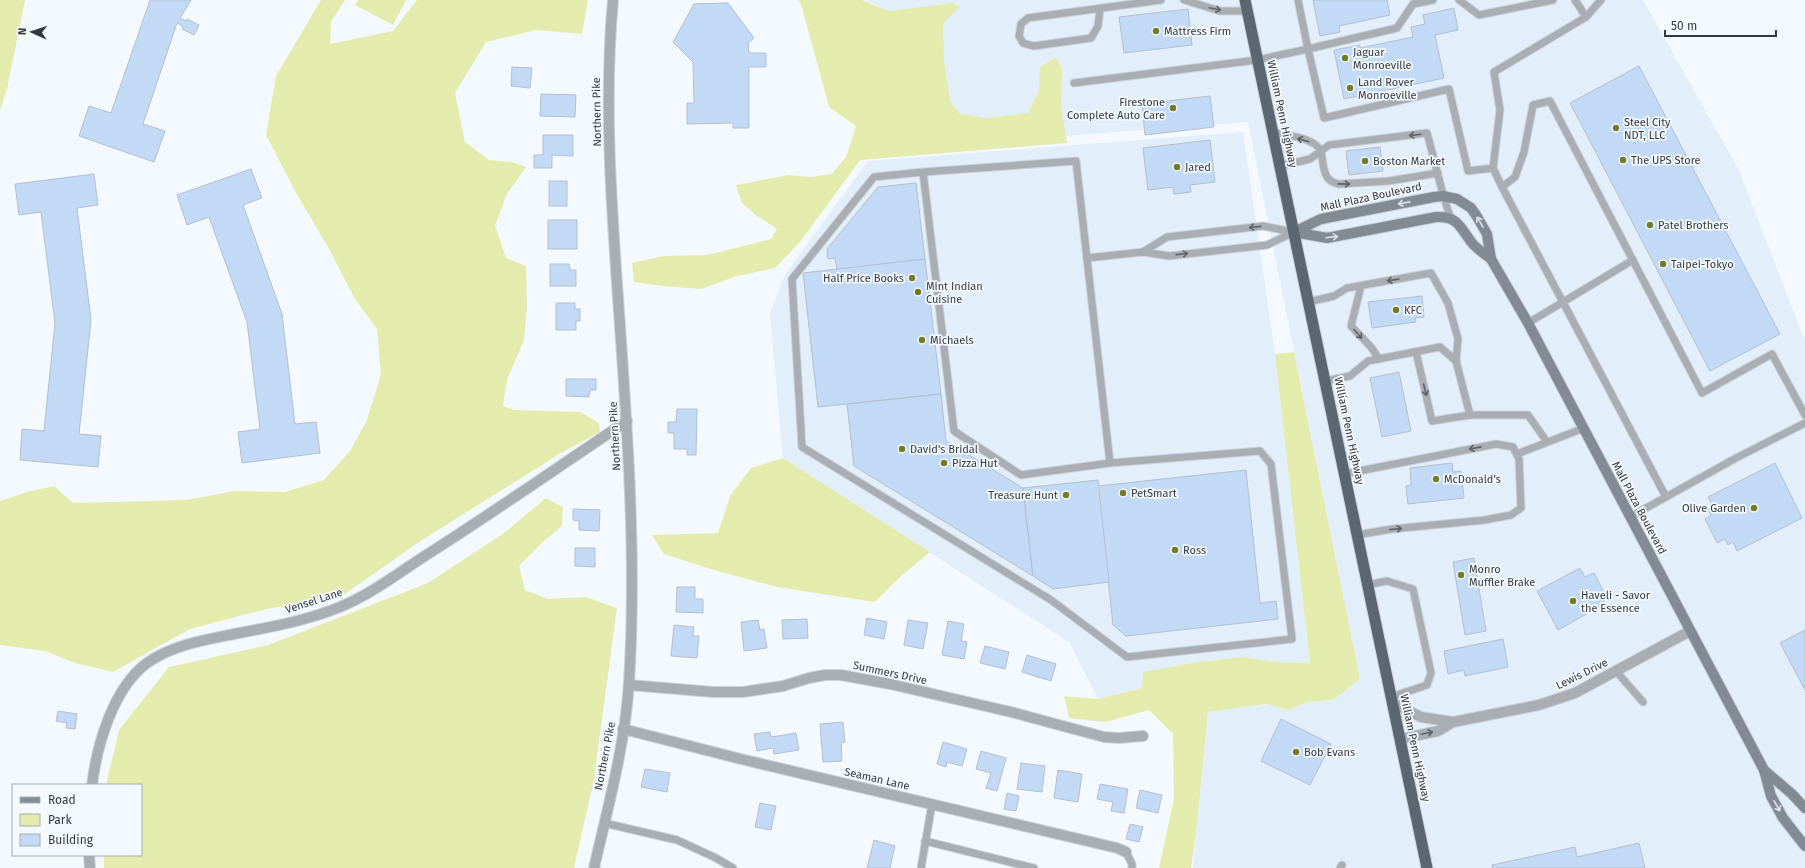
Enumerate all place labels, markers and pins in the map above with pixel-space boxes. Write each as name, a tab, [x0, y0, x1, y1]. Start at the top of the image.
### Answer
place label: Mattress Firm	[1164, 25, 1231, 38]
marker: Mattress Firm	[1151, 26, 1161, 36]
place label: Jaguar Monroeville	[1353, 46, 1412, 72]
marker: Jaguar Monroeville	[1340, 53, 1350, 63]
place label: Land Rover Monroeville	[1358, 76, 1417, 102]
marker: Land Rover Monroeville	[1345, 83, 1355, 93]
place label: Firestone Complete Auto Care	[1067, 96, 1165, 122]
marker: Firestone Complete Auto Care	[1168, 103, 1178, 113]
place label: Steel City NDT, LLC	[1624, 116, 1671, 142]
marker: Steel City NDT, LLC	[1611, 123, 1621, 133]
place label: The UPS Store	[1631, 154, 1701, 167]
place label: Boston Market	[1373, 155, 1445, 168]
marker: The UPS Store	[1618, 155, 1628, 165]
marker: Boston Market	[1360, 156, 1370, 166]
place label: Jared	[1185, 161, 1211, 174]
marker: Jared	[1172, 162, 1182, 172]
place label: Patel Brothers	[1658, 219, 1728, 232]
marker: Patel Brothers	[1645, 220, 1655, 230]
place label: Taipei-Tokyo	[1671, 258, 1734, 271]
marker: Taipei-Tokyo	[1658, 259, 1668, 269]
place label: Half Price Books	[823, 272, 904, 285]
marker: Half Price Books	[907, 273, 917, 283]
place label: Mint Indian Cuisine	[926, 280, 983, 306]
marker: Mint Indian Cuisine	[913, 287, 923, 297]
place label: KFC	[1404, 304, 1422, 317]
marker: KFC	[1391, 305, 1401, 315]
place label: Michaels	[930, 334, 974, 347]
marker: Michaels	[917, 335, 927, 345]
place label: David's Bridal	[910, 443, 978, 456]
marker: David's Bridal	[897, 444, 907, 454]
place label: Pizza Hut	[952, 457, 998, 470]
marker: Pizza Hut	[939, 458, 949, 468]
place label: McDonald's	[1444, 473, 1501, 486]
marker: McDonald's	[1431, 474, 1441, 484]
place label: PetSmart	[1131, 487, 1177, 500]
marker: PetSmart	[1118, 488, 1128, 498]
place label: Treasure Hunt	[988, 489, 1058, 502]
marker: Treasure Hunt	[1061, 490, 1071, 500]
place label: Olive Garden	[1682, 502, 1746, 515]
marker: Olive Garden	[1749, 503, 1759, 513]
place label: Ross	[1183, 544, 1206, 557]
marker: Ross	[1170, 545, 1180, 555]
place label: Monro Muffler Brake	[1469, 563, 1535, 589]
marker: Monro Muffler Brake	[1456, 570, 1466, 580]
place label: Haveli - Savor the Essence	[1581, 589, 1651, 615]
marker: Haveli - Savor the Essence	[1568, 596, 1578, 606]
place label: Bob Evans	[1304, 746, 1355, 759]
marker: Bob Evans	[1291, 747, 1301, 757]

